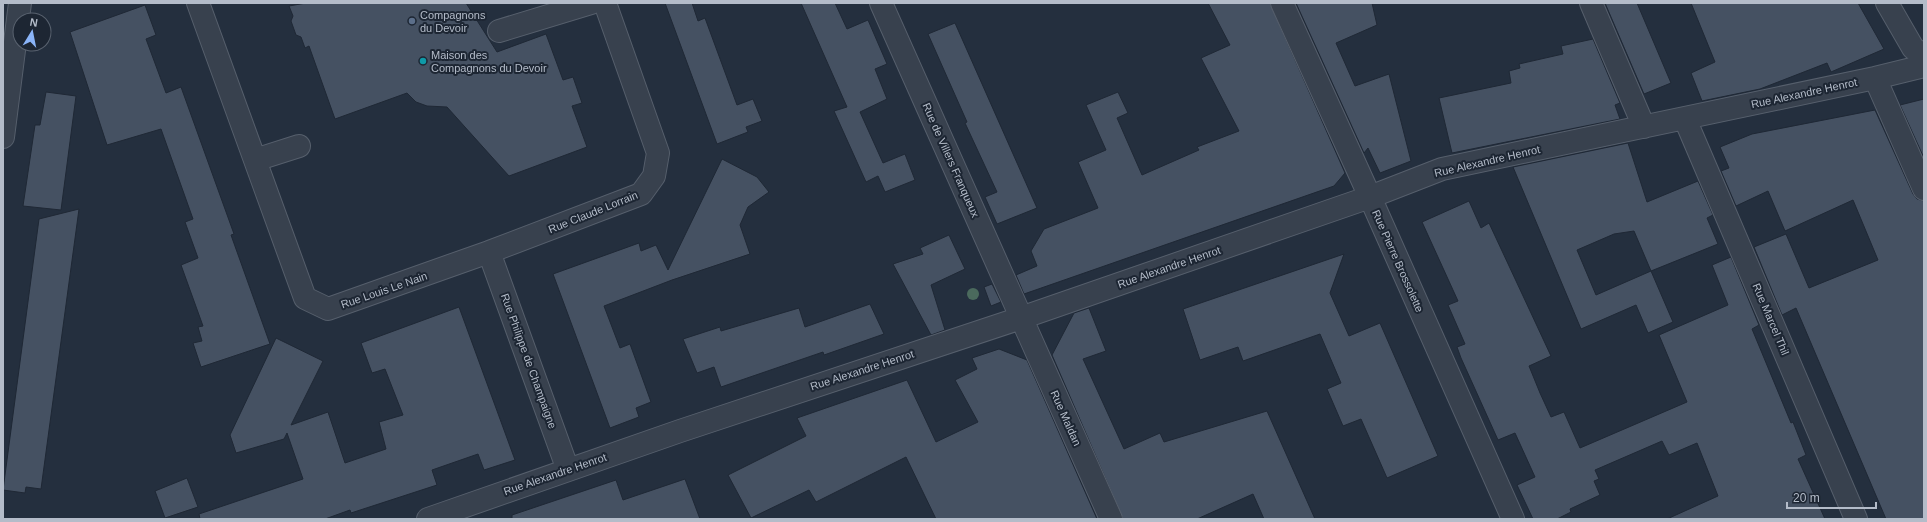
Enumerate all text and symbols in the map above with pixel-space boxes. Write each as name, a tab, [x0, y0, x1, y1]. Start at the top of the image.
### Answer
place label: Compagnons du Devoir	[420, 9, 486, 34]
north arrow	[12, 12, 52, 52]
text: N	[29, 16, 39, 29]
marker: Compagnons du Devoir	[407, 16, 417, 26]
place label: Maison des Compagnons du Devoir	[431, 49, 547, 74]
marker: Maison des Compagnons du Devoir	[418, 56, 428, 66]
street label: Rue Alexandre Henrot	[1750, 76, 1858, 110]
street label: Rue de Villers Franqueux	[920, 101, 982, 220]
street label: Rue Alexandre Henrot	[1433, 143, 1541, 179]
street label: Rue Claude Lorrain	[547, 189, 639, 235]
street label: Rue Pierre Brossolette	[1370, 208, 1426, 314]
street label: Rue Alexandre Henrot	[1116, 244, 1222, 290]
street label: Rue Louis Le Nain	[339, 270, 429, 310]
street label: Rue Marcel Thil	[1750, 281, 1792, 357]
street label: Rue Philippe de Champaigne	[499, 292, 559, 430]
street label: Rue Alexandre Henrot	[809, 348, 915, 392]
street label: Rue Maldan	[1048, 388, 1084, 448]
street label: Rue Alexandre Henrot	[502, 451, 608, 497]
scale bar	[1787, 484, 1876, 510]
text: 20 m	[1793, 491, 1820, 505]

